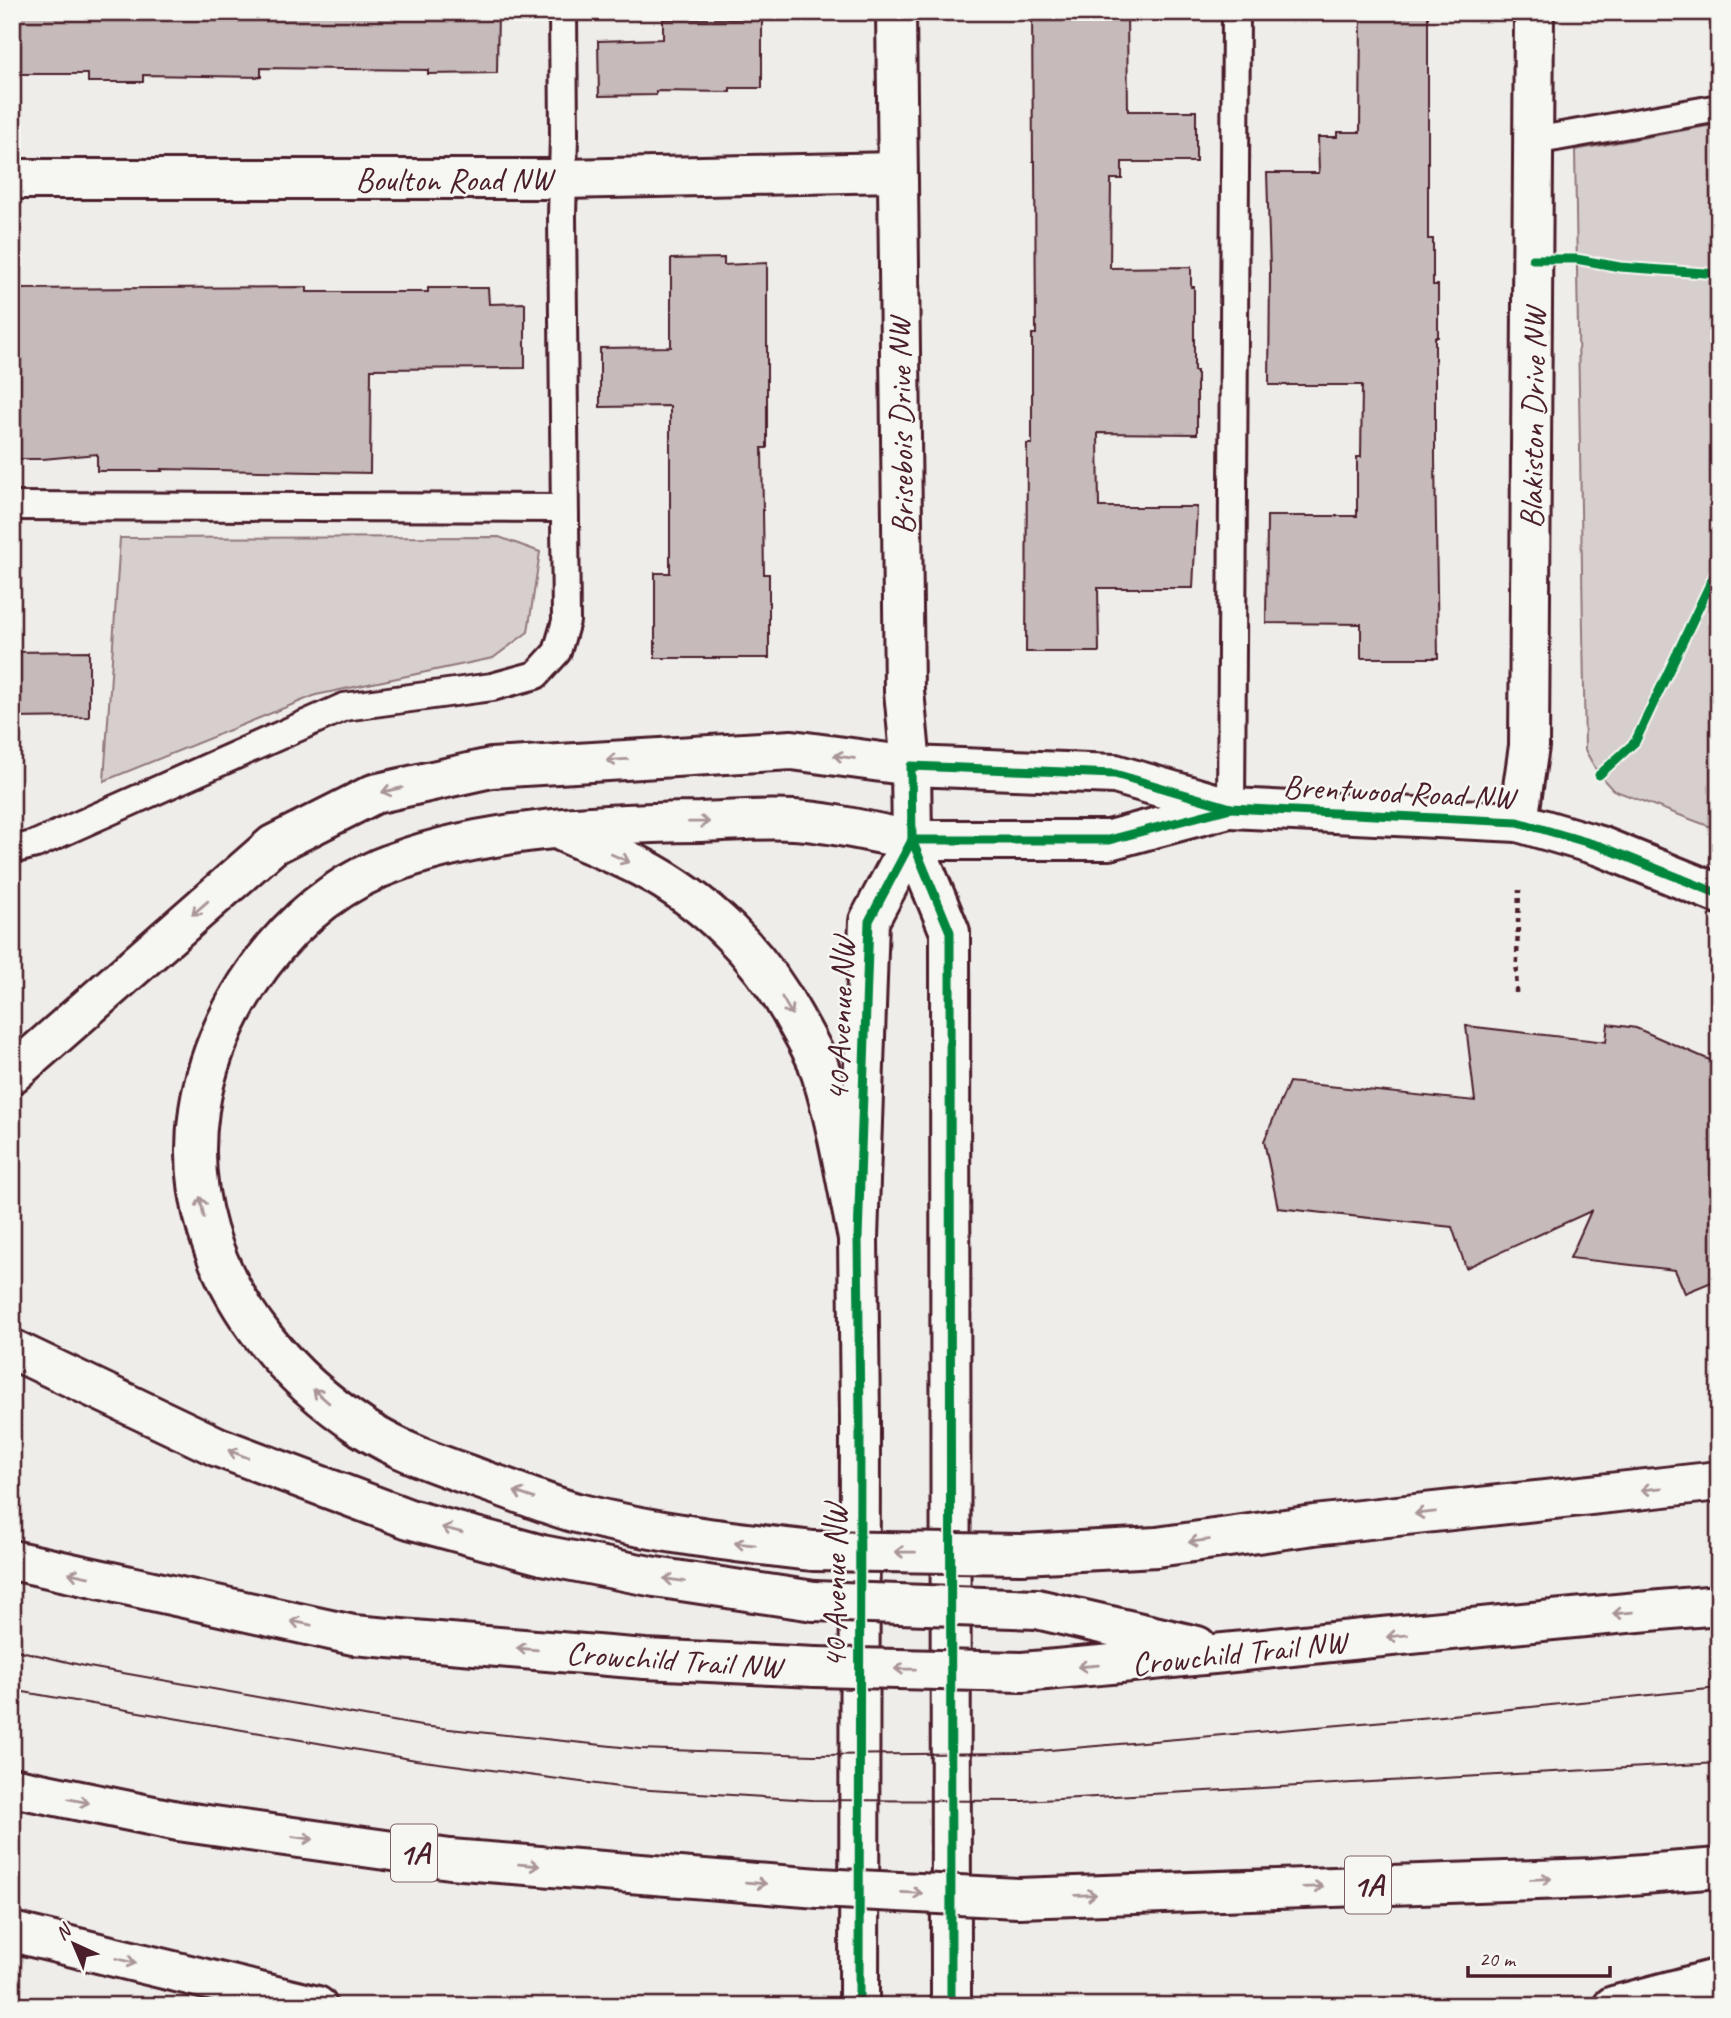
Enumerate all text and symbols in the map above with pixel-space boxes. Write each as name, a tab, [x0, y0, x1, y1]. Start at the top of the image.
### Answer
street label: Boulton Road NW	[355, 159, 557, 201]
street label: Blakiston Drive NW	[1510, 303, 1556, 529]
street label: Brisebois Drive NW	[878, 313, 924, 535]
one-way arrow	[833, 750, 855, 763]
one-way arrow	[606, 754, 629, 767]
street label: Brentwood Road NW	[1282, 765, 1520, 819]
one-way arrow	[381, 784, 404, 797]
one-way arrow	[688, 815, 711, 828]
one-way arrow	[609, 852, 630, 865]
one-way arrow	[192, 900, 210, 916]
street label: 40 Avenue NW	[816, 933, 864, 1102]
one-way arrow	[780, 996, 794, 1016]
one-way arrow	[194, 1196, 208, 1219]
one-way arrow	[312, 1388, 330, 1404]
one-way arrow	[227, 1447, 249, 1460]
one-way arrow	[1640, 1482, 1663, 1495]
one-way arrow	[513, 1488, 535, 1500]
street label: 40 Avenue NW	[814, 1500, 856, 1669]
one-way arrow	[1414, 1507, 1437, 1520]
one-way arrow	[441, 1523, 464, 1536]
one-way arrow	[1188, 1535, 1211, 1548]
one-way arrow	[735, 1537, 757, 1550]
one-way arrow	[894, 1545, 917, 1559]
one-way arrow	[68, 1567, 91, 1581]
one-way arrow	[663, 1573, 686, 1586]
one-way arrow	[1612, 1607, 1635, 1620]
one-way arrow	[290, 1616, 313, 1630]
street label: Crowchild Trail NW	[1130, 1620, 1353, 1685]
one-way arrow	[1386, 1630, 1408, 1643]
street label: Crowchild Trail NW	[565, 1632, 787, 1689]
one-way arrow	[516, 1642, 539, 1655]
one-way arrow	[1078, 1660, 1100, 1673]
one-way arrow	[894, 1663, 917, 1676]
one-way arrow	[67, 1794, 90, 1808]
road number: 1A	[391, 1825, 437, 1882]
one-way arrow	[292, 1832, 314, 1845]
road number: 1A	[1345, 1856, 1391, 1913]
one-way arrow	[517, 1859, 540, 1872]
one-way arrow	[1529, 1873, 1552, 1886]
one-way arrow	[744, 1877, 767, 1890]
one-way arrow	[1302, 1881, 1325, 1894]
one-way arrow	[900, 1886, 923, 1899]
one-way arrow	[1074, 1889, 1097, 1902]
north arrow	[38, 1910, 108, 1980]
text: N	[50, 1918, 78, 1945]
scale bar	[1468, 1934, 1610, 1978]
text: 20 m	[1479, 1946, 1517, 1972]
one-way arrow	[114, 1955, 137, 1968]

